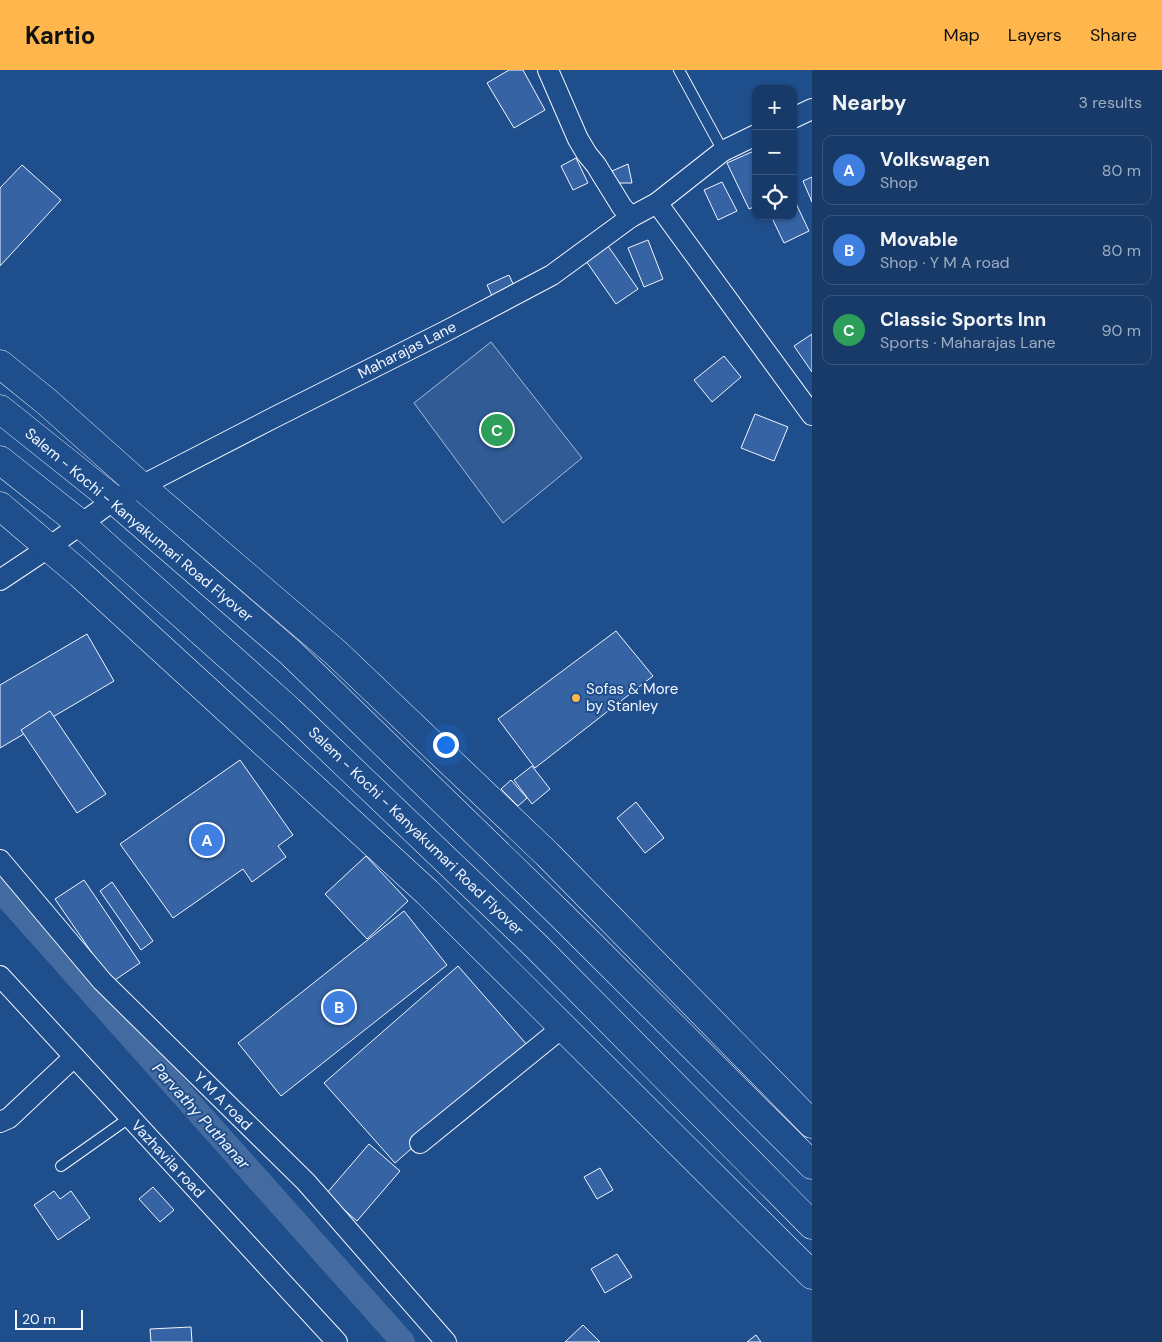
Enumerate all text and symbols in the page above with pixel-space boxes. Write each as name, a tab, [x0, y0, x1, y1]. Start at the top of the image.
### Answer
text: Kartio	[25, 20, 95, 51]
text: Map	[944, 23, 980, 47]
text: Layers	[1008, 23, 1062, 47]
text: Share	[1090, 23, 1137, 47]
map controls	[752, 85, 797, 220]
button: +	[752, 85, 797, 130]
text: Nearby	[832, 89, 906, 117]
text: 3 results	[1079, 92, 1142, 113]
button: −	[752, 130, 797, 175]
text: Volkswagen	[880, 147, 990, 172]
text: A	[843, 160, 855, 181]
text: 80 m	[1102, 160, 1141, 181]
text: Shop	[880, 172, 918, 193]
button: locate	[752, 175, 797, 220]
text: Movable	[880, 227, 958, 252]
text: B	[844, 240, 854, 261]
text: 80 m	[1102, 240, 1141, 261]
text: Shop · Y M A road	[880, 252, 1010, 273]
text: Classic Sports Inn	[880, 307, 1046, 332]
street label: Maharajas Lane	[354, 317, 460, 383]
text: C	[843, 320, 855, 341]
text: 90 m	[1101, 320, 1141, 341]
text: Sports · Maharajas Lane	[880, 332, 1056, 353]
pin: C	[481, 411, 513, 449]
street label: Salem - Kochi - Kanyakumari Road Flyover	[21, 423, 258, 627]
place label: Sofas & More by Stanley	[586, 679, 678, 716]
marker: Sofas & More by Stanley	[570, 692, 582, 704]
street label: Salem - Kochi - Kanyakumari Road Flyover	[304, 722, 528, 940]
your location	[433, 732, 459, 758]
pin: A	[191, 821, 223, 859]
pin: B	[323, 988, 355, 1026]
water label: Parvathy Puthanar	[147, 1058, 255, 1175]
street label: Y M A road	[189, 1067, 257, 1135]
street label: Vazhavila road	[127, 1116, 209, 1202]
scale bar	[15, 1307, 82, 1330]
text: 20 m	[22, 1310, 56, 1328]

